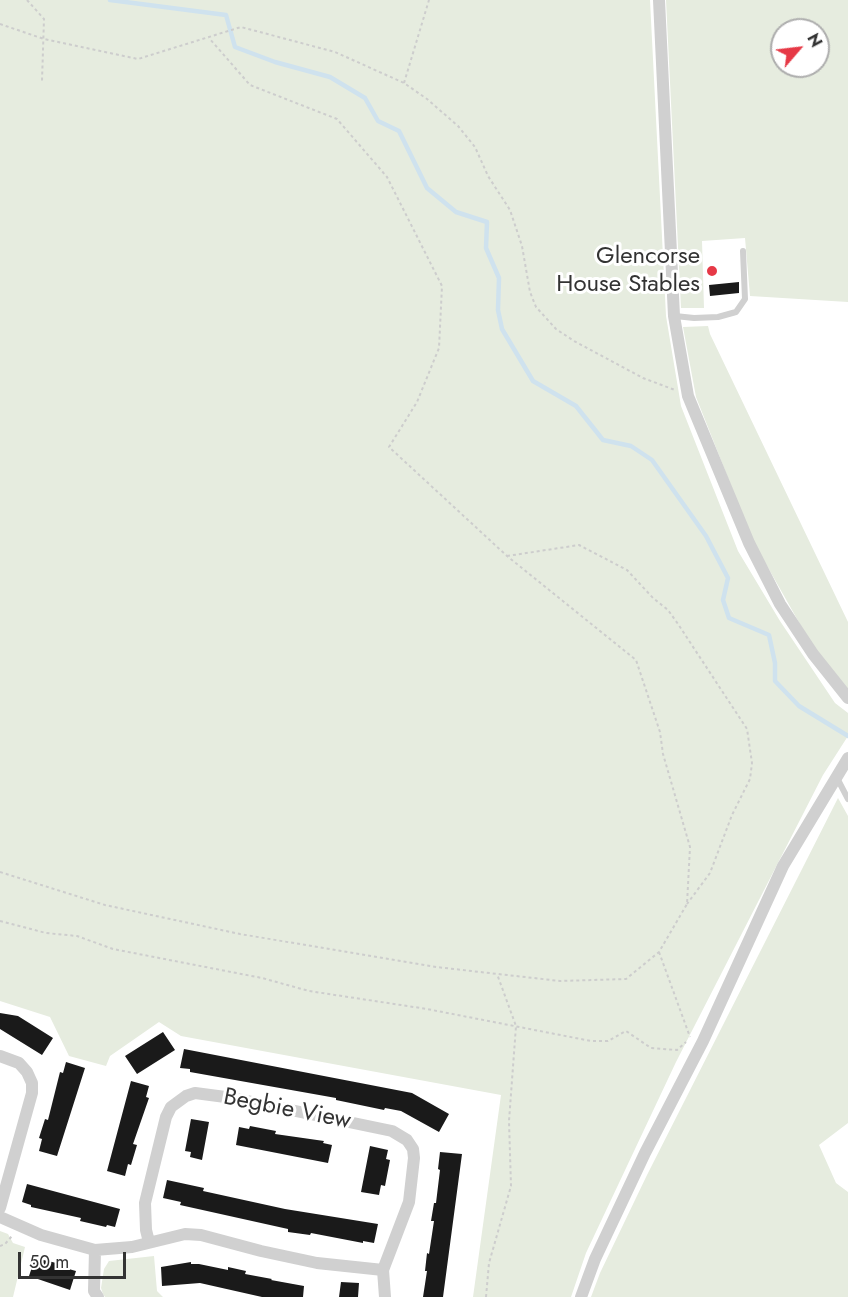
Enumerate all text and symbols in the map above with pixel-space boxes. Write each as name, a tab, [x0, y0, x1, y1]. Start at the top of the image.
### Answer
north arrow	[770, 18, 830, 78]
text: N	[801, 29, 828, 51]
place label: Glencorse House Stables	[556, 243, 700, 299]
marker: Glencorse House Stables	[705, 264, 719, 278]
street label: Begbie View	[221, 1084, 353, 1136]
scale bar	[21, 1240, 129, 1278]
text: 50 m	[29, 1249, 69, 1275]

